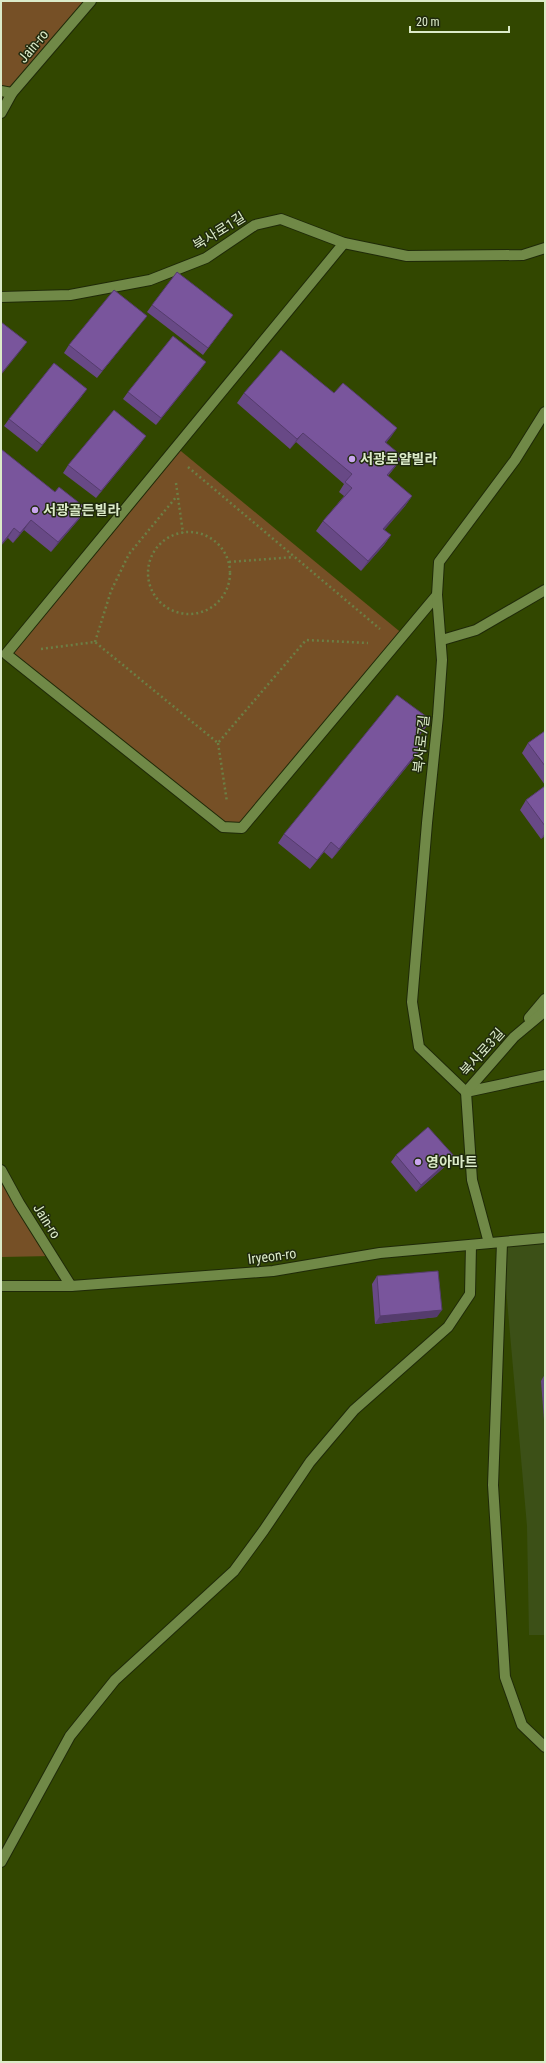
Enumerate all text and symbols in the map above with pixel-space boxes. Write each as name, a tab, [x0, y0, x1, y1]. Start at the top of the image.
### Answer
scale bar	[410, 8, 509, 34]
text: 20 m	[416, 15, 440, 29]
street label: Jain-ro	[15, 26, 51, 66]
street label: 북사로1길	[190, 209, 248, 253]
place label: 서광로얄빌라	[360, 451, 437, 467]
marker: 서광로얄빌라	[347, 454, 357, 464]
place label: 서광골든빌라	[43, 502, 120, 518]
marker: 서광골든빌라	[30, 505, 40, 515]
street label: 북사로7길	[410, 714, 432, 774]
street label: 북사로3길	[457, 1025, 507, 1079]
place label: 영아마트	[426, 1154, 478, 1170]
marker: 영아마트	[413, 1157, 423, 1167]
street label: Jain-ro	[30, 1201, 64, 1241]
street label: Iryeon-ro	[247, 1245, 297, 1267]

